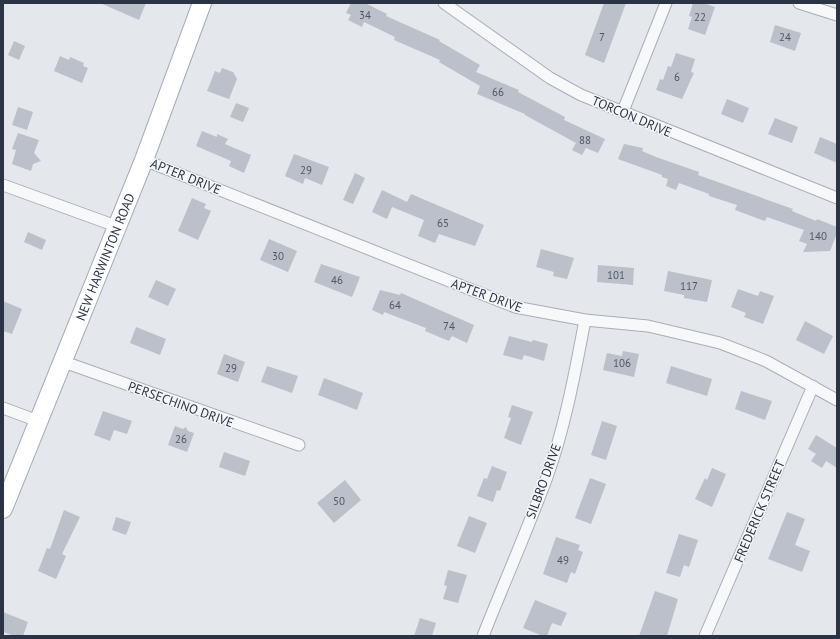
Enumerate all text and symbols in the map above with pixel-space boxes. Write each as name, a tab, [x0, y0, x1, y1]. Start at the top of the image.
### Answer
house number: 34	[359, 8, 371, 22]
house number: 22	[694, 10, 706, 24]
house number: 7	[599, 30, 605, 44]
house number: 24	[779, 30, 791, 44]
house number: 6	[674, 70, 680, 84]
house number: 66	[492, 85, 504, 99]
street label: TORCON DRIVE	[589, 92, 674, 141]
house number: 88	[579, 133, 591, 147]
street label: APTER DRIVE	[148, 155, 224, 198]
house number: 29	[300, 163, 312, 177]
street label: NEW HARWINTON ROAD	[72, 191, 139, 323]
house number: 65	[437, 216, 449, 230]
house number: 140	[809, 229, 827, 243]
house number: 30	[272, 249, 284, 263]
house number: 101	[607, 268, 625, 282]
house number: 46	[331, 273, 343, 287]
street label: APTER DRIVE	[449, 275, 525, 316]
house number: 117	[680, 279, 698, 293]
house number: 64	[389, 298, 401, 312]
house number: 74	[443, 319, 455, 333]
house number: 106	[613, 356, 631, 370]
house number: 29	[225, 361, 237, 375]
street label: PERSECHINO DRIVE	[126, 377, 236, 431]
house number: 26	[175, 432, 187, 446]
street label: SILBRO DRIVE	[522, 441, 565, 521]
street label: FREDERICK STREET	[730, 457, 789, 565]
house number: 50	[333, 494, 345, 508]
house number: 49	[557, 553, 569, 567]

